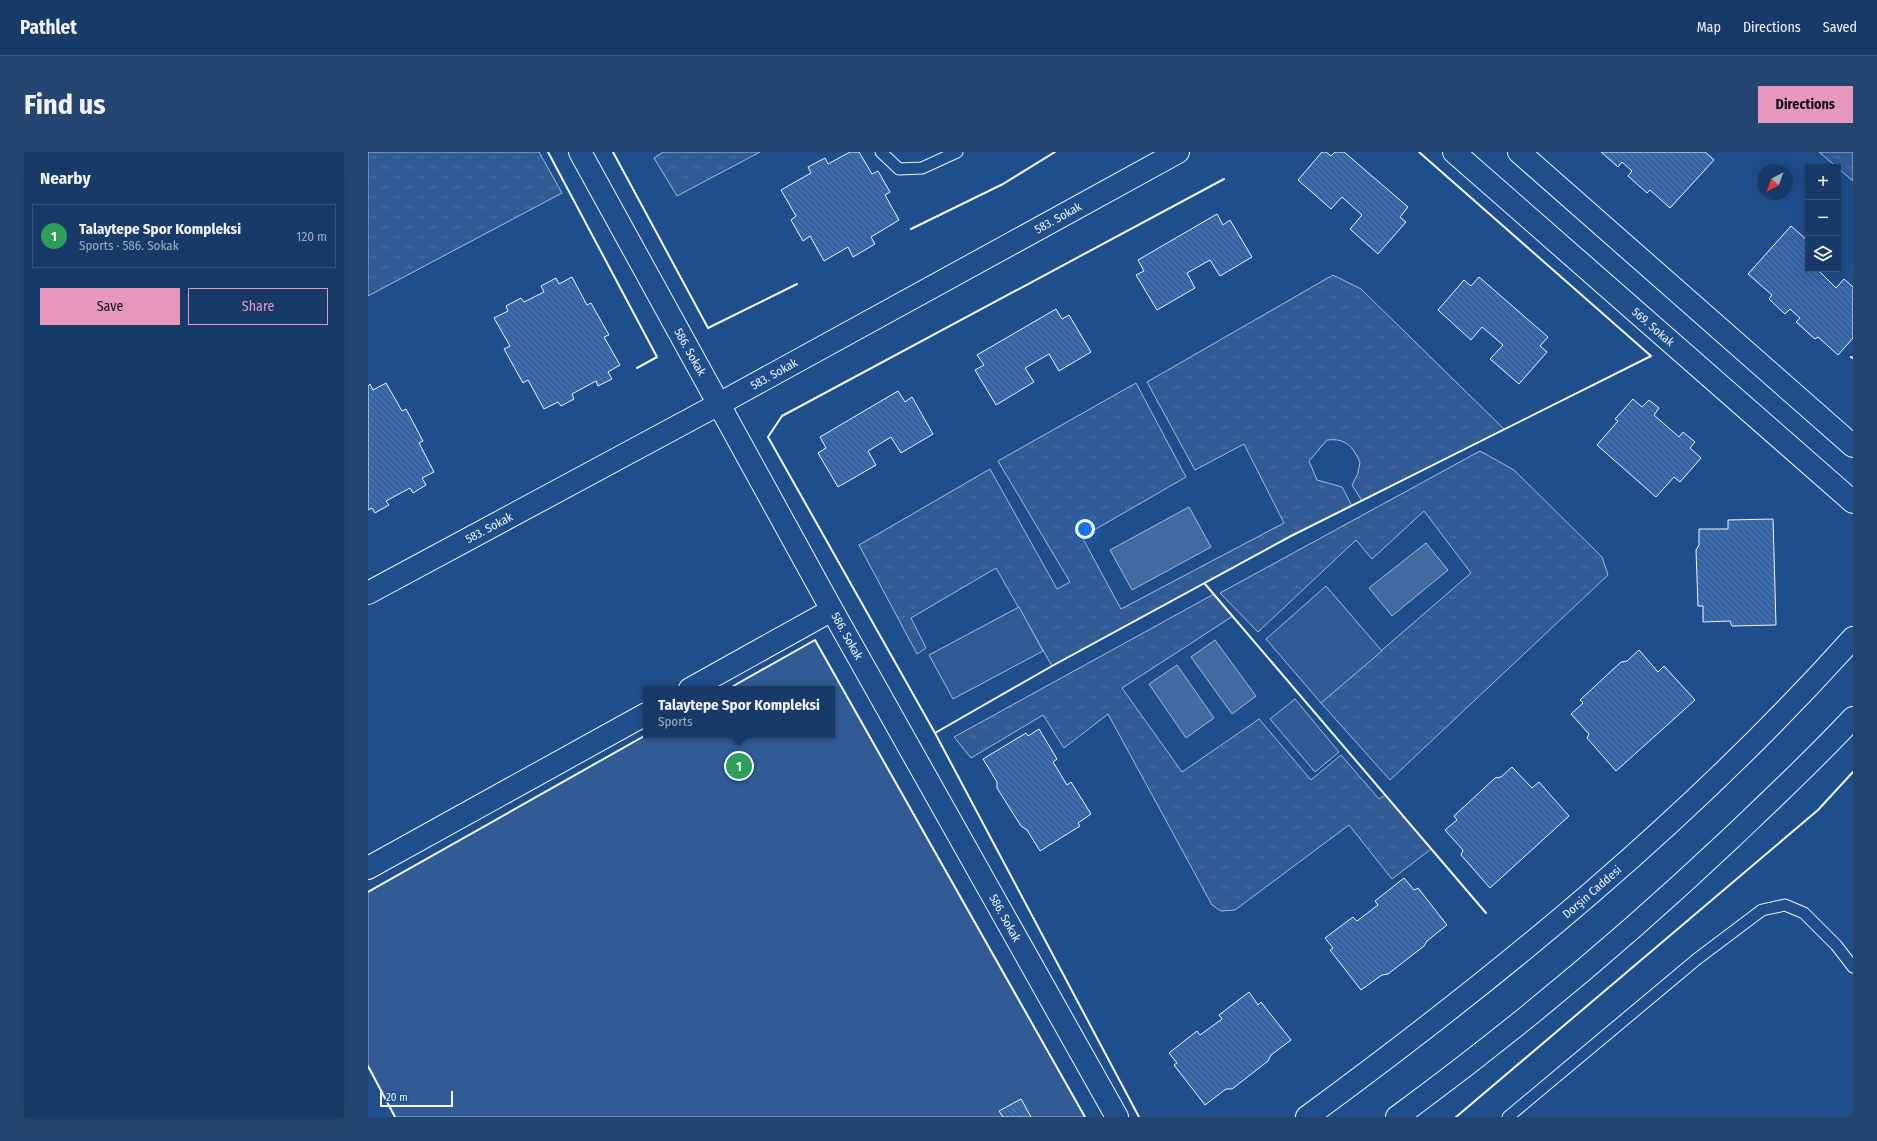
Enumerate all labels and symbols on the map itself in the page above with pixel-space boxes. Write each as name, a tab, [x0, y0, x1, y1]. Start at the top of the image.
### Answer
north arrow	[1757, 164, 1793, 200]
street label: 583. Sokak	[1032, 199, 1084, 237]
street label: 569. Sokak	[1629, 305, 1677, 349]
street label: 586. Sokak	[671, 326, 709, 378]
street label: 583. Sokak	[748, 355, 800, 393]
street label: 583. Sokak	[463, 510, 515, 546]
your location	[1075, 519, 1095, 539]
street label: 586. Sokak	[828, 610, 866, 662]
pin: 1	[726, 751, 752, 781]
street label: Dorşin Caddesi	[1560, 863, 1624, 921]
street label: 586. Sokak	[986, 892, 1024, 944]
scale bar	[380, 1089, 453, 1108]

